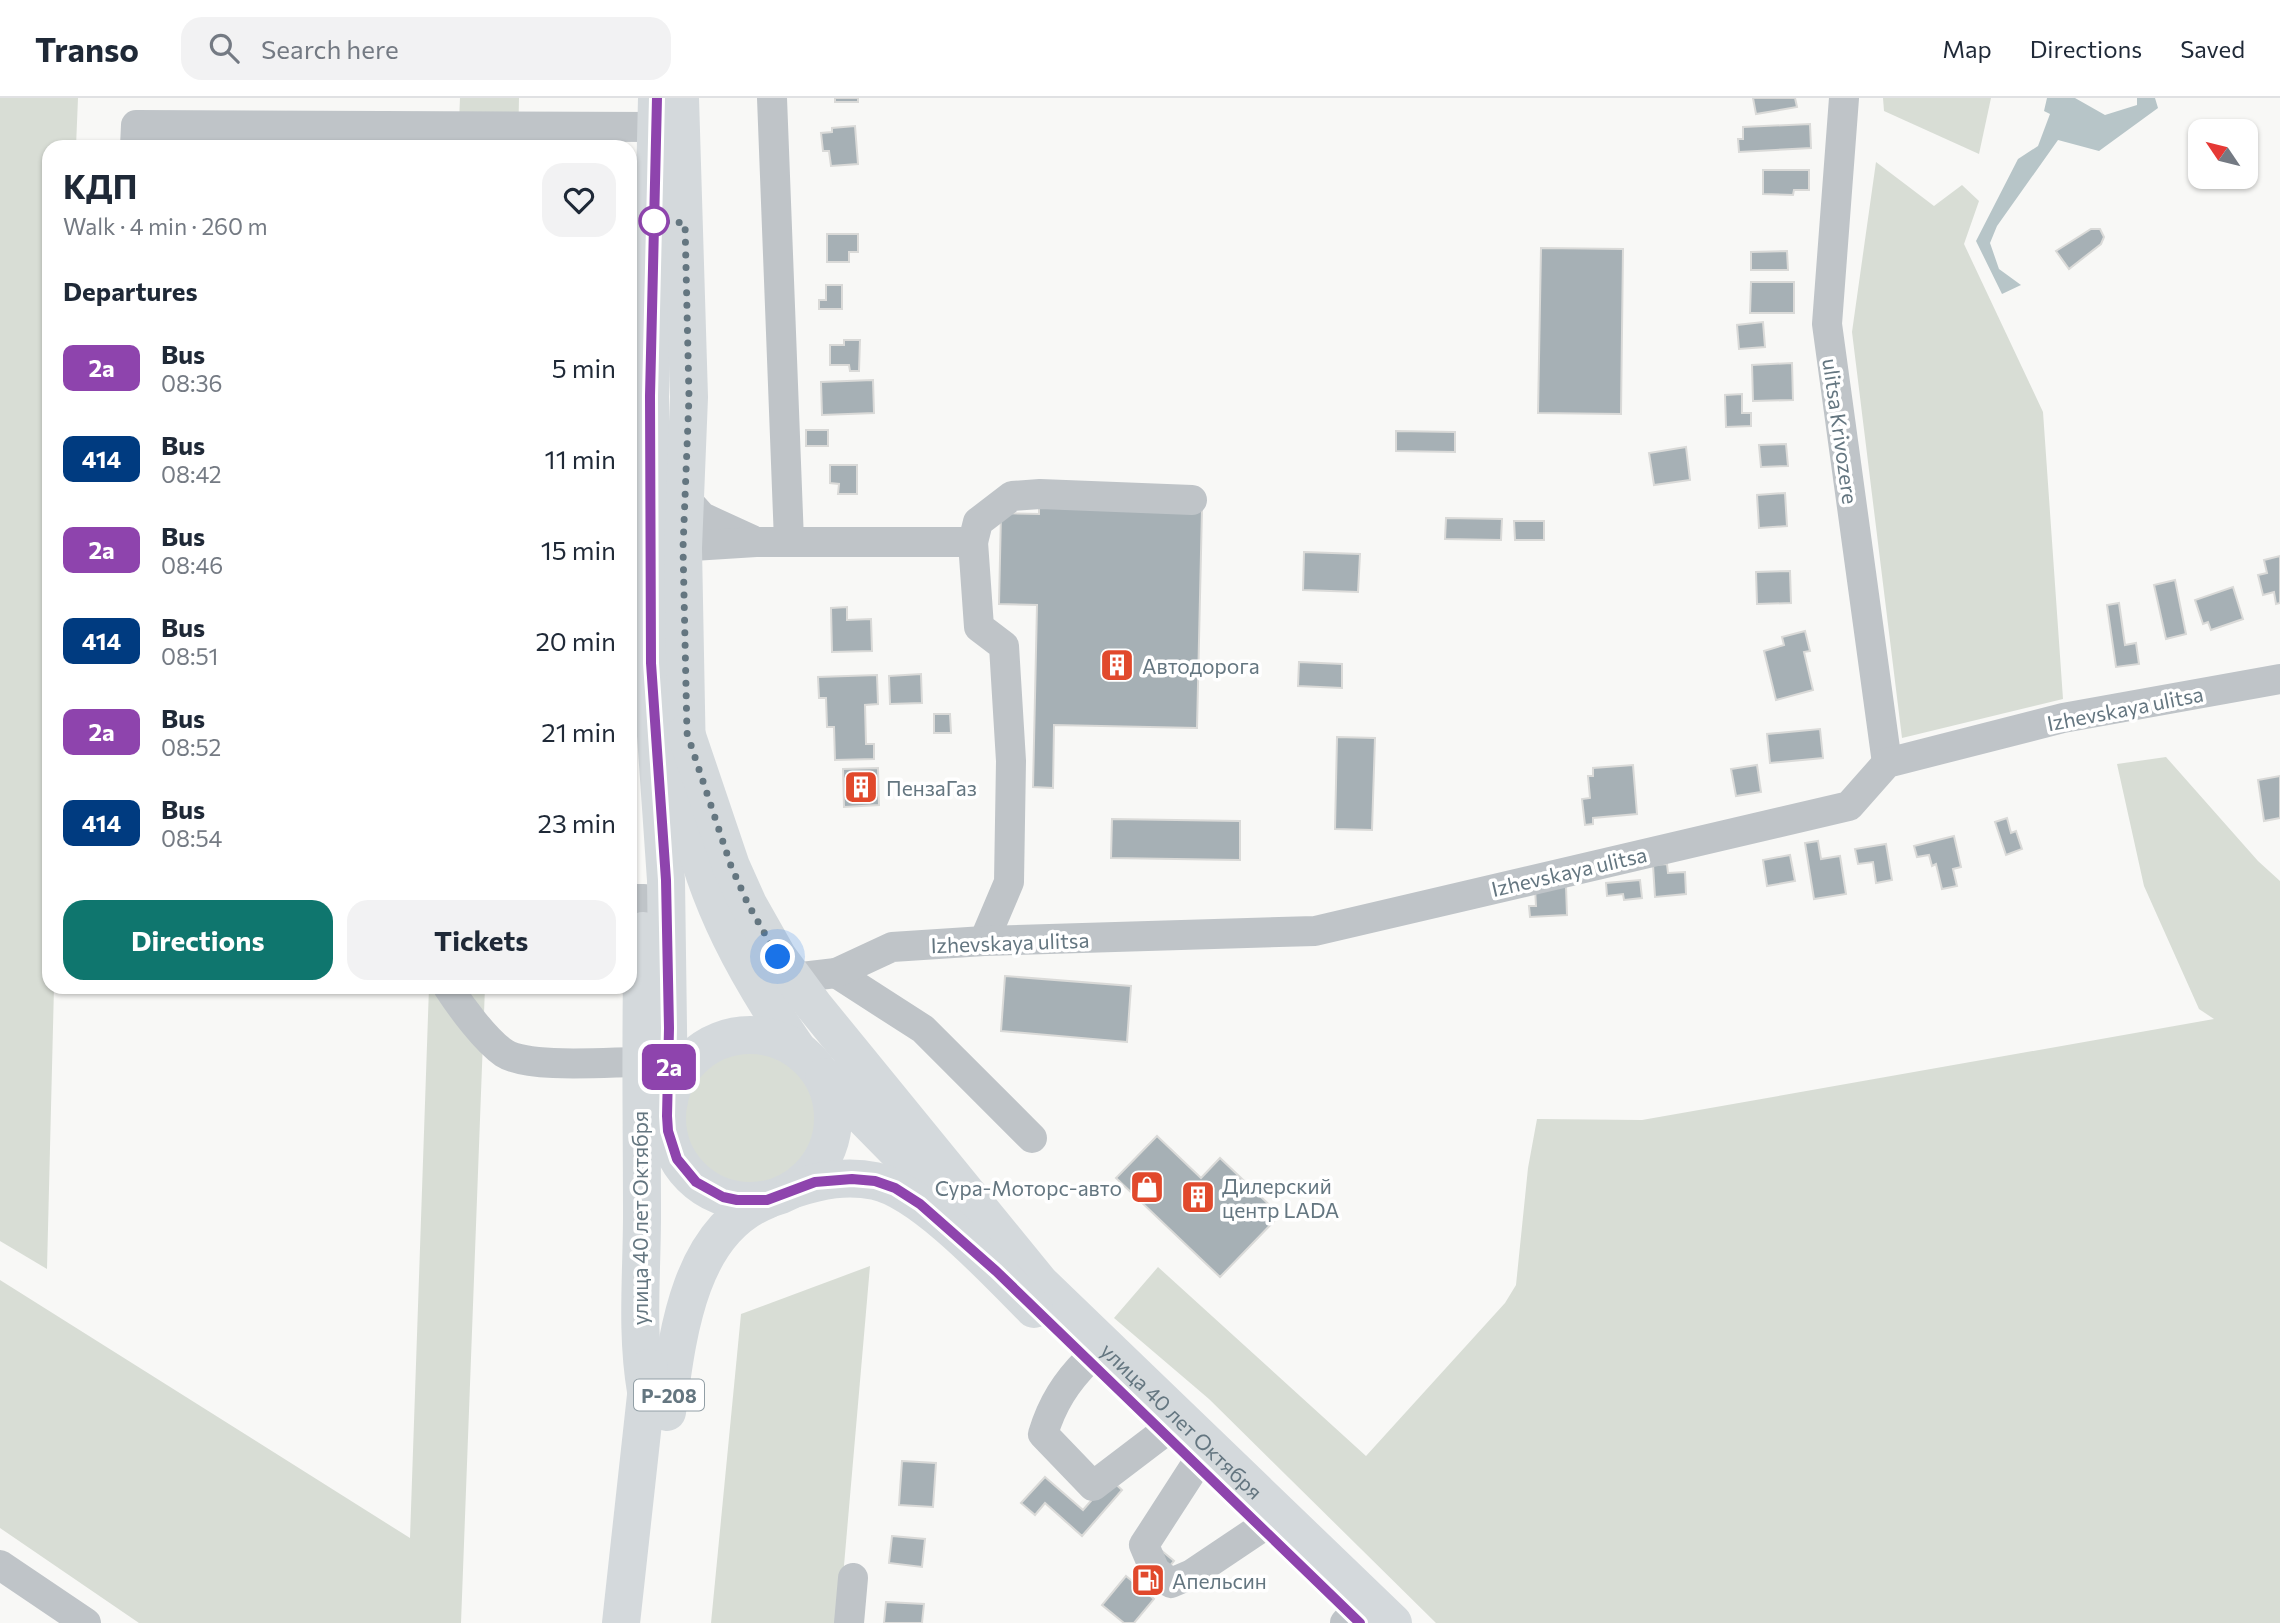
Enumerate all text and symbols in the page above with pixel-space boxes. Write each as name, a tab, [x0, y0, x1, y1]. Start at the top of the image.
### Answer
search box	[181, 17, 671, 80]
text: Transo	[35, 28, 139, 69]
icon: search	[205, 29, 243, 67]
text: Search here	[261, 33, 399, 64]
text: Map	[1942, 34, 1992, 63]
text: Directions	[2030, 34, 2142, 63]
text: Saved	[2180, 34, 2245, 63]
north arrow	[2188, 119, 2258, 189]
map controls	[2188, 119, 2258, 189]
button: heart	[542, 163, 616, 237]
text: КДП	[63, 165, 137, 206]
unlabelled marker	[639, 206, 669, 236]
text: Walk · 4 min · 260 m	[63, 212, 268, 240]
text: Departures	[63, 275, 198, 306]
text: Bus	[161, 338, 205, 369]
text: 5 min	[552, 352, 616, 383]
text: 2а	[88, 353, 115, 382]
street label: ulitsa Krivozere	[1818, 356, 1864, 506]
text: 08:36	[161, 369, 222, 397]
text: Bus	[161, 429, 205, 460]
text: 11 min	[545, 443, 616, 474]
text: 414	[82, 444, 121, 473]
text: 08:42	[161, 460, 222, 488]
text: Bus	[161, 520, 205, 551]
text: 15 min	[541, 534, 616, 565]
text: 2а	[88, 535, 115, 564]
text: 08:46	[161, 551, 223, 579]
text: Bus	[161, 611, 205, 642]
text: 20 min	[535, 625, 616, 656]
text: 414	[82, 626, 121, 655]
text: 08:51	[161, 642, 218, 670]
building icon: Автодорога	[1098, 646, 1136, 684]
place label: Автодорога	[1142, 653, 1260, 678]
street label: Izhevskaya ulitsa	[2045, 681, 2205, 735]
text: Bus	[161, 702, 205, 733]
text: 21 min	[541, 716, 616, 747]
text: 2а	[88, 717, 115, 746]
text: 08:52	[161, 733, 221, 761]
building icon: ПензаГаз	[842, 768, 880, 806]
place label: ПензаГаз	[886, 775, 977, 800]
text: Bus	[161, 793, 205, 824]
text: 23 min	[538, 807, 616, 838]
text: 414	[82, 808, 121, 837]
text: 08:54	[161, 824, 222, 852]
street label: Izhevskaya ulitsa	[1489, 841, 1649, 901]
button: Directions	[63, 900, 333, 980]
button: Tickets	[347, 900, 616, 980]
street label: Izhevskaya ulitsa	[930, 927, 1090, 957]
your location	[760, 939, 795, 974]
line badge: 2а	[638, 1044, 700, 1090]
text: 2а	[656, 1052, 682, 1081]
street label: улица 40 лет Октября	[627, 1111, 652, 1325]
shop icon: Сура-Моторс-авто	[1128, 1168, 1166, 1206]
place label: Дилерский центр LADA	[1222, 1173, 1339, 1222]
place label: Сура-Моторс-авто	[935, 1175, 1122, 1200]
building icon: Дилерский центр LADA	[1179, 1178, 1217, 1216]
street label: улица 40 лет Октября	[1097, 1337, 1268, 1504]
road number: Р-208	[634, 1380, 704, 1410]
fuel station icon: Апельсин	[1129, 1561, 1167, 1599]
place label: Апельсин	[1172, 1568, 1267, 1593]

